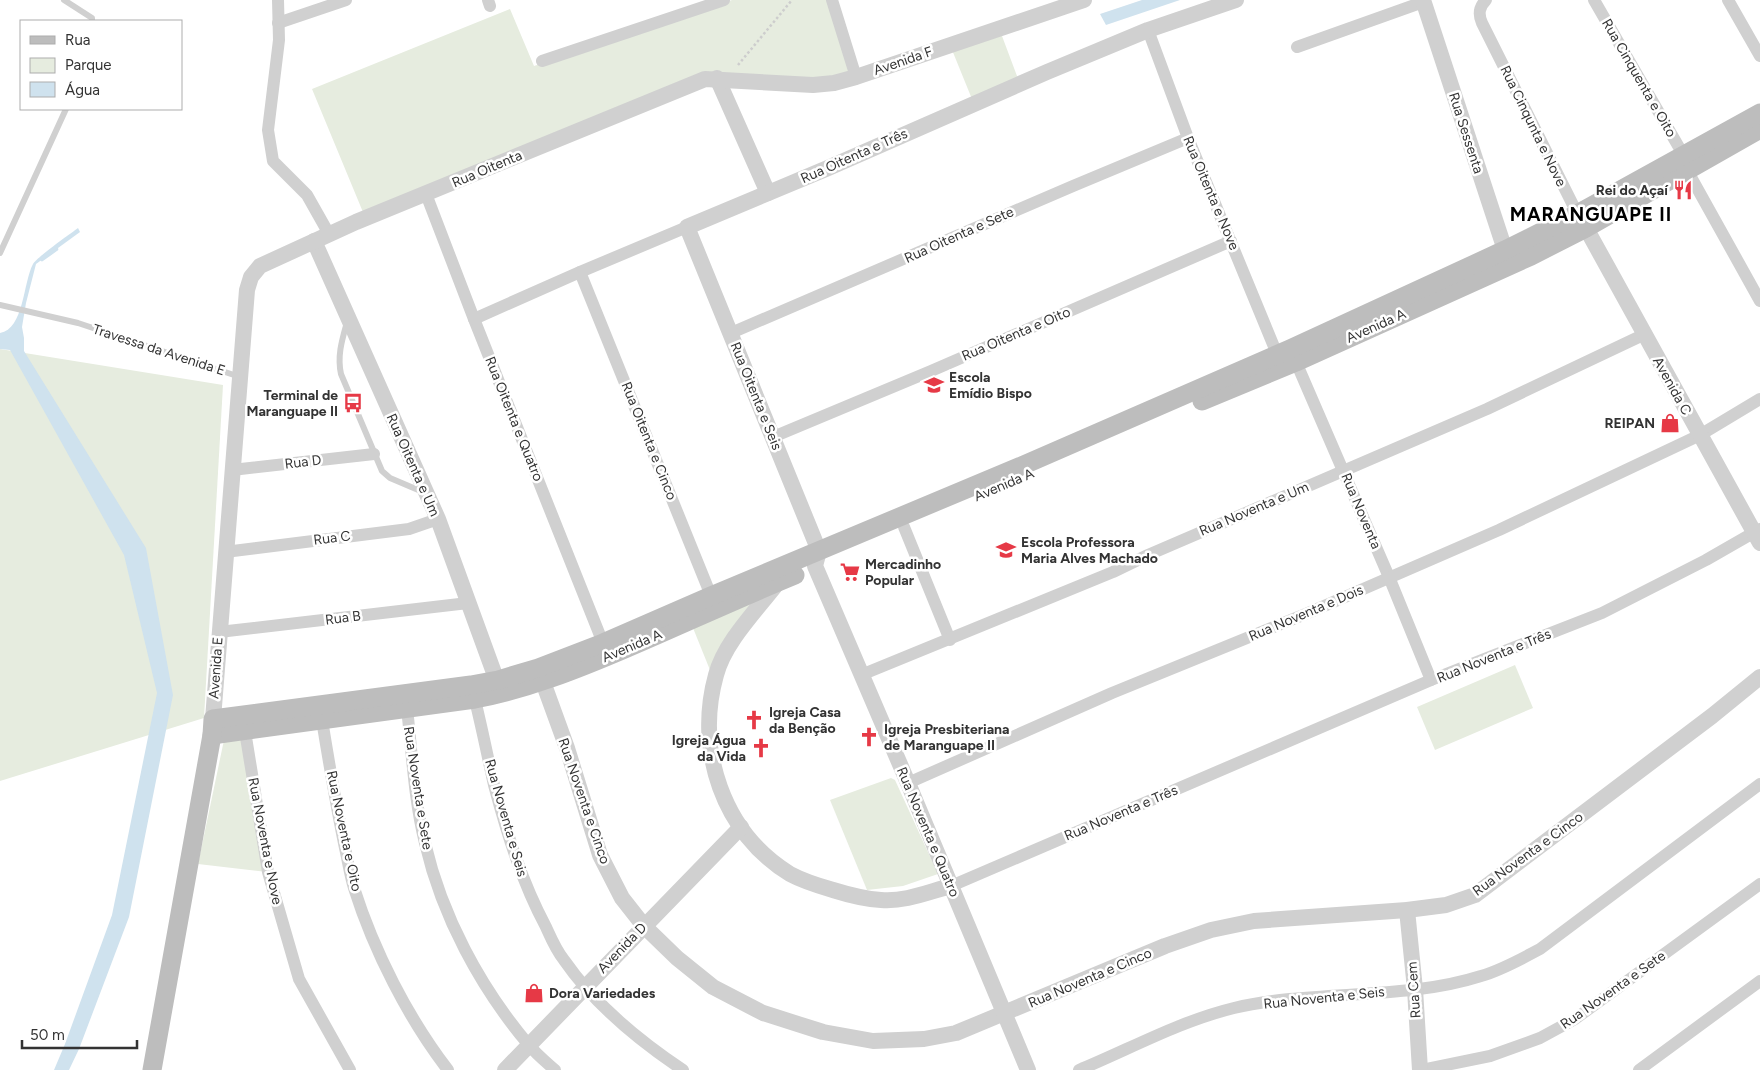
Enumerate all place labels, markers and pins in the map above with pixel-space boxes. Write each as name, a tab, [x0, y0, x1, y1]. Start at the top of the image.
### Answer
restaurant icon: Rei do Açaí	[1672, 179, 1694, 201]
place label: Rei do Açaí	[1596, 182, 1669, 199]
place label: Escola Emídio Bispo	[949, 369, 1032, 402]
school or university icon: Escola Emídio Bispo	[923, 374, 945, 396]
place label: Terminal de Maranguape II	[246, 387, 338, 420]
bus stop icon: Terminal de Maranguape II	[342, 392, 364, 414]
shop icon: REIPAN	[1659, 412, 1681, 434]
place label: REIPAN	[1604, 415, 1655, 432]
place label: Escola Professora Maria Alves Machado	[1021, 534, 1158, 567]
school or university icon: Escola Professora Maria Alves Machado	[995, 539, 1017, 561]
place label: Mercadinho Popular	[865, 556, 941, 589]
supermarket icon: Mercadinho Popular	[839, 561, 861, 583]
place label: Igreja Casa da Benção	[769, 704, 841, 737]
church icon: Igreja Casa da Benção	[743, 709, 765, 731]
place label: Igreja Presbiteriana de Maranguape II	[884, 721, 1010, 754]
church icon: Igreja Presbiteriana de Maranguape II	[858, 726, 880, 748]
place label: Igreja Água da Vida	[672, 732, 746, 765]
church icon: Igreja Água da Vida	[750, 737, 772, 759]
shop icon: Dora Variedades	[523, 982, 545, 1004]
place label: Dora Variedades	[549, 985, 656, 1002]

